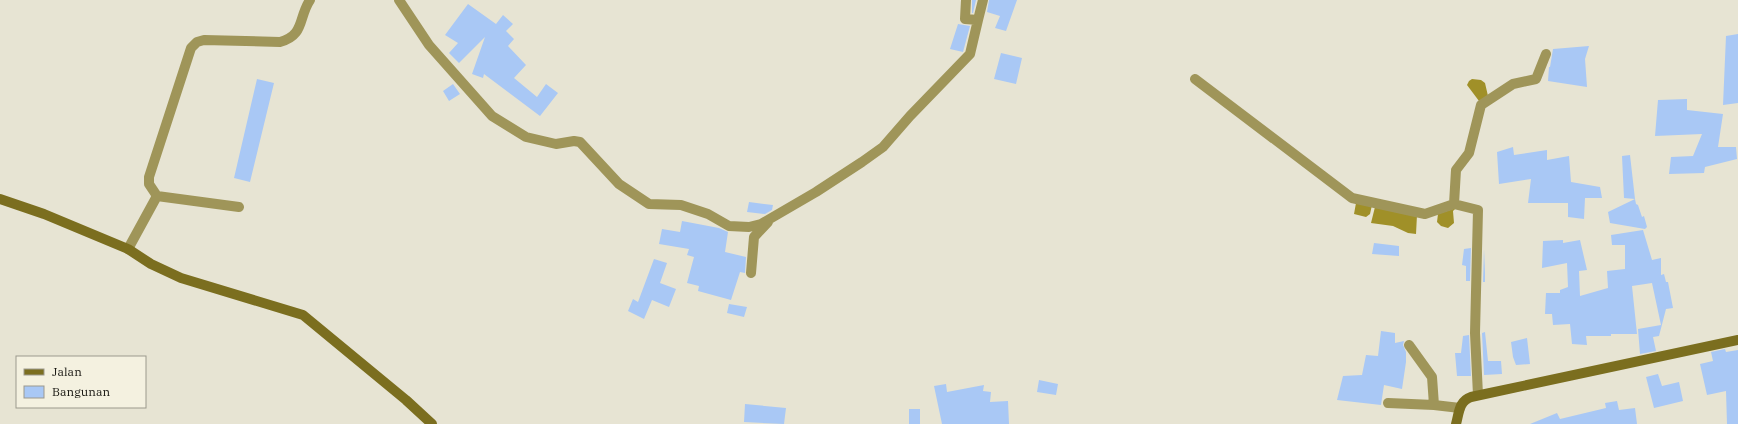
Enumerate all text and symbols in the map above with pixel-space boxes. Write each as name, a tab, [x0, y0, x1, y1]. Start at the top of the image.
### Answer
legend	[16, 356, 146, 408]
text: Jalan	[52, 364, 82, 379]
text: Bangunan	[52, 384, 110, 399]

